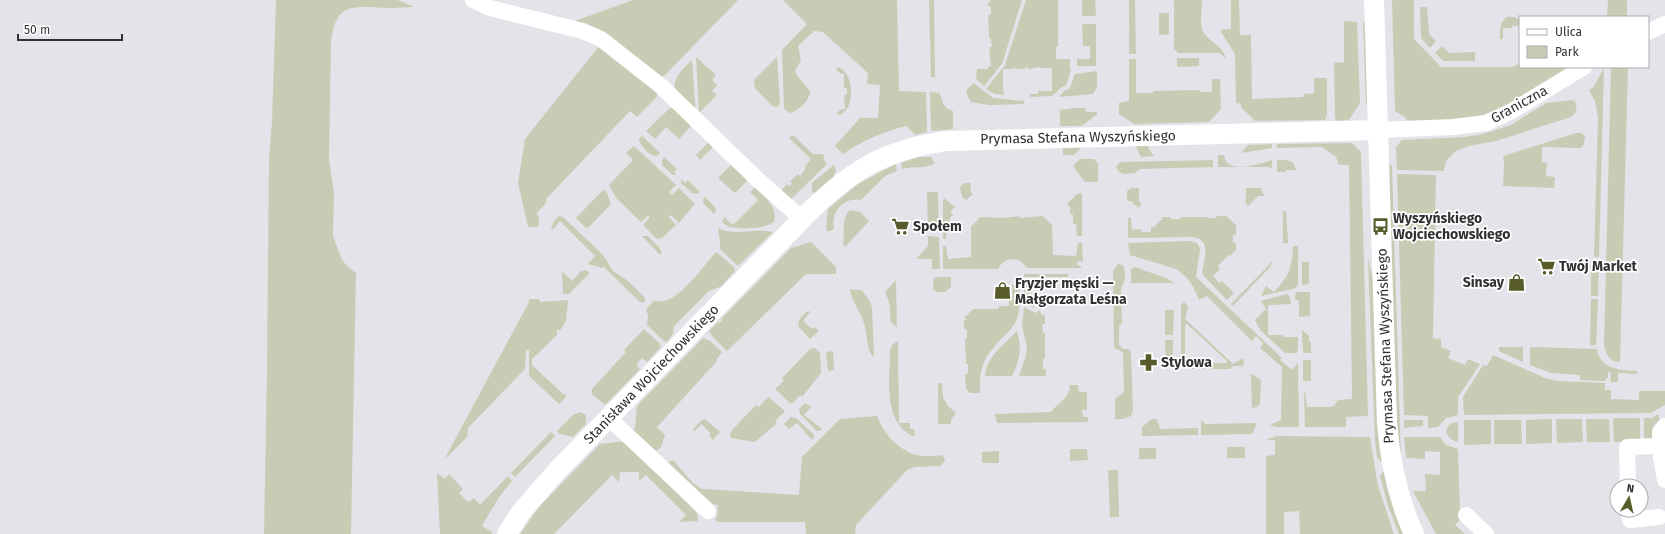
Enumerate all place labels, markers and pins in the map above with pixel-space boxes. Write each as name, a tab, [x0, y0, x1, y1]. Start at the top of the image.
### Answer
place label: Wyszyńskiego Wojciechowskiego	[1393, 210, 1510, 243]
supermarket icon: Społem	[890, 216, 910, 236]
bus stop icon: Wyszyńskiego Wojciechowskiego	[1370, 216, 1390, 236]
place label: Społem	[913, 218, 962, 235]
supermarket icon: Twój Market	[1536, 256, 1556, 276]
place label: Twój Market	[1559, 258, 1638, 275]
shop icon: Sinsay	[1507, 272, 1527, 292]
place label: Sinsay	[1463, 274, 1505, 291]
place label: Fryzjer męski — Małgorzata Leśna	[1015, 275, 1127, 308]
shop icon: Fryzjer męski — Małgorzata Leśna	[992, 281, 1012, 301]
pharmacy icon: Stylowa	[1138, 352, 1158, 372]
place label: Stylowa	[1161, 354, 1212, 371]

